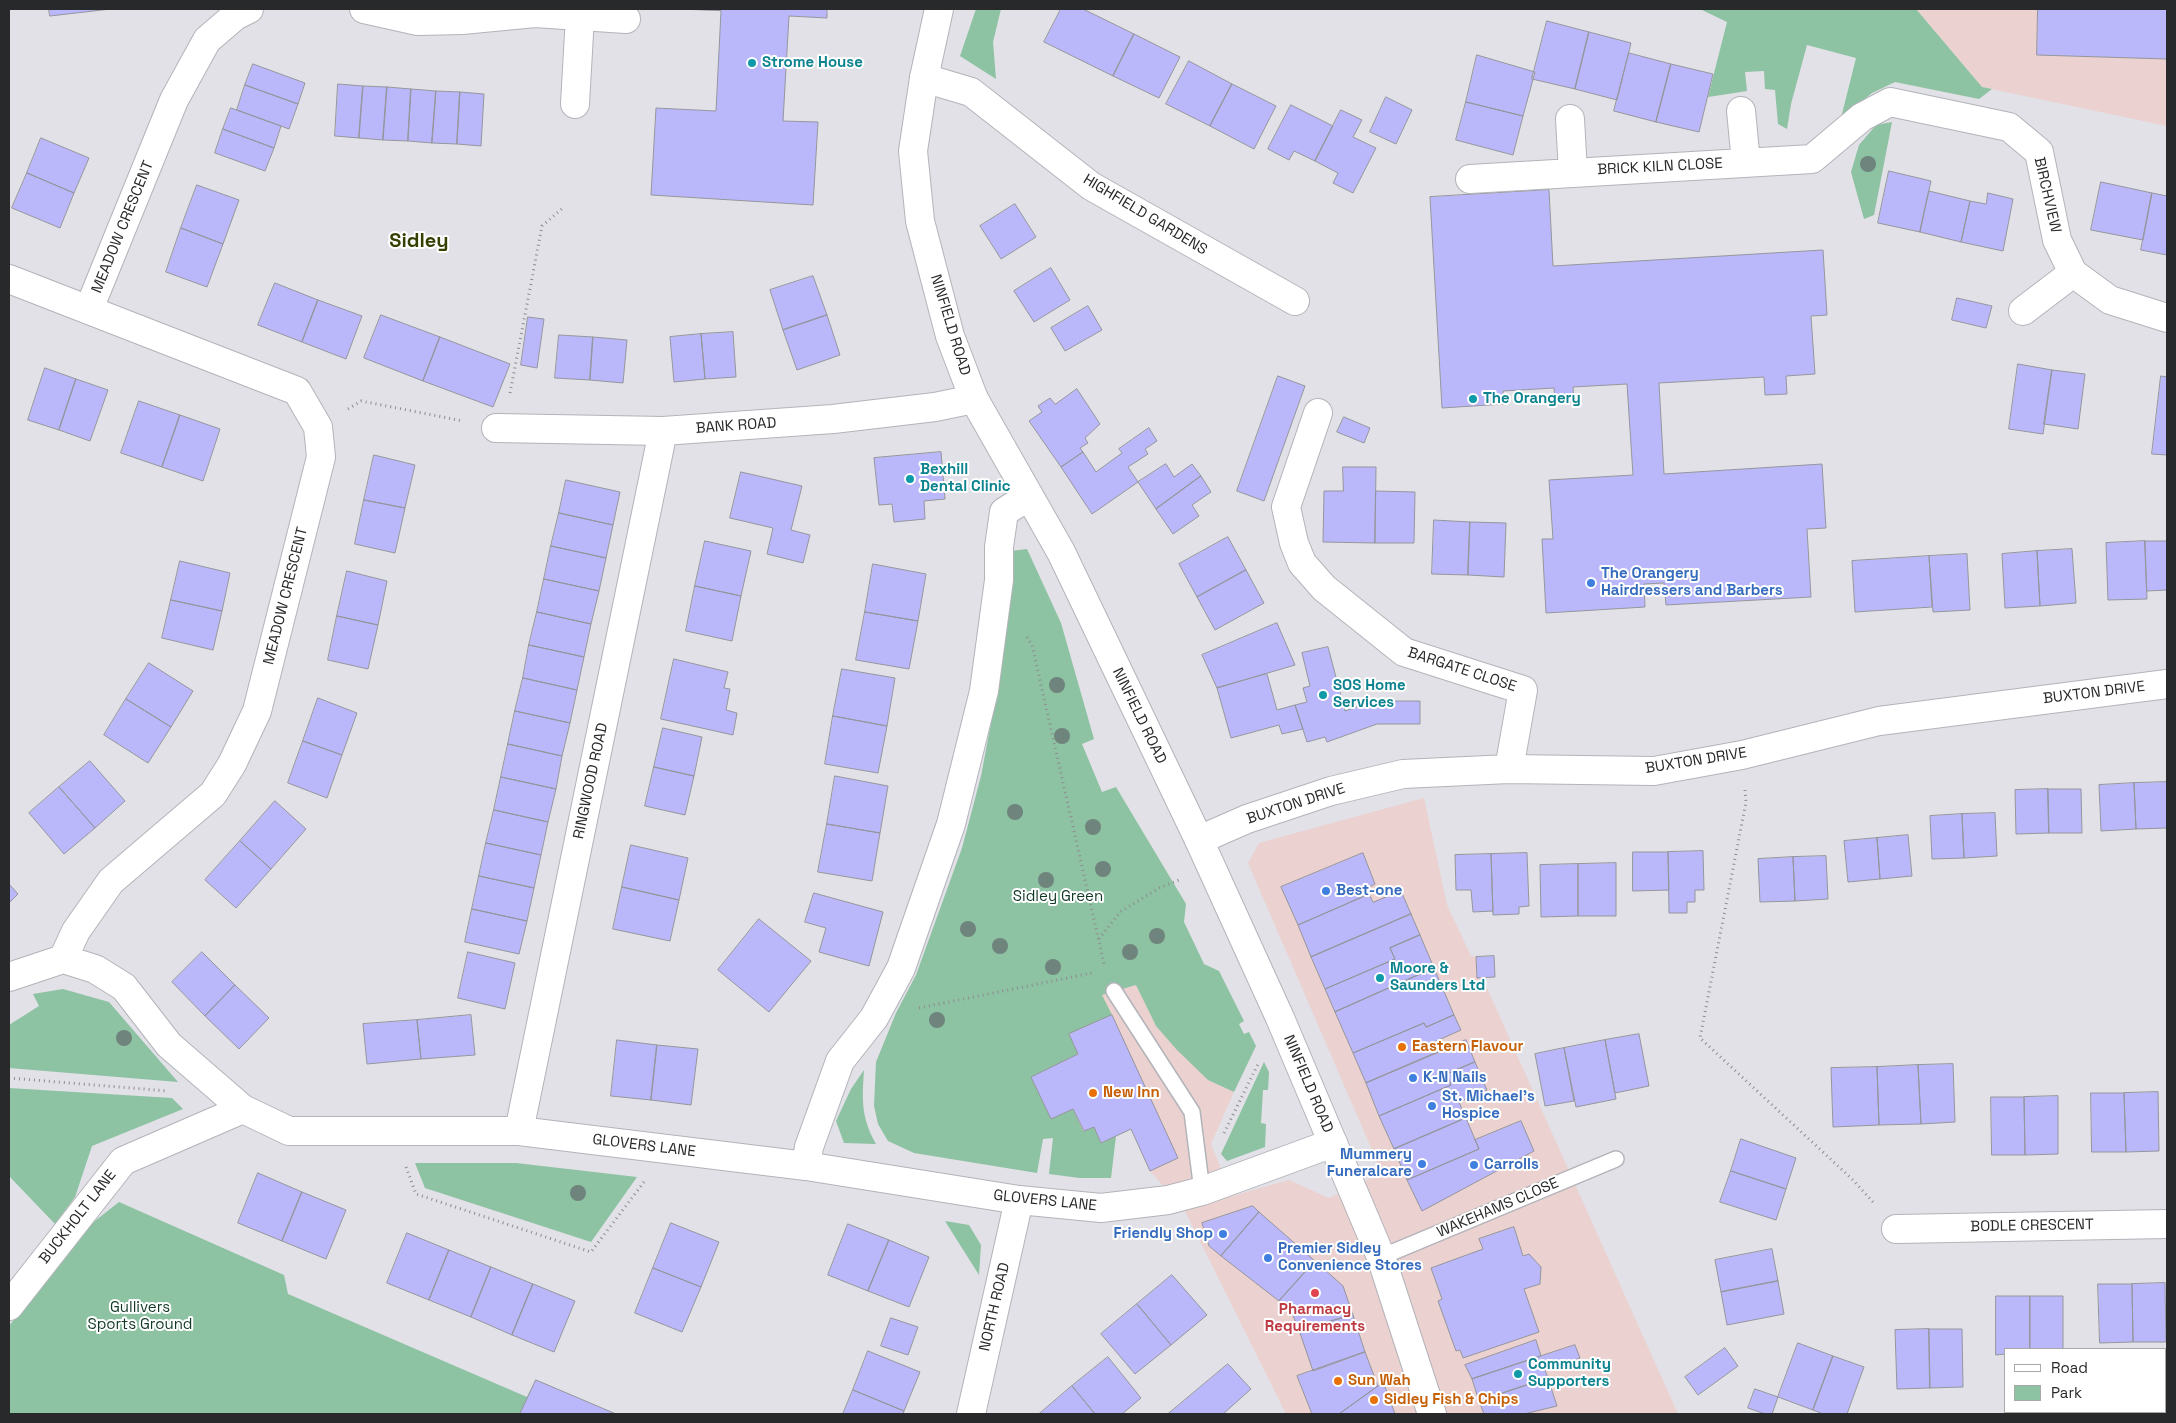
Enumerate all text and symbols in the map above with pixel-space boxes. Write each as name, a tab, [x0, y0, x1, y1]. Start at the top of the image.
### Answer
place label: Strome House	[762, 54, 863, 72]
marker: Strome House	[746, 57, 758, 69]
street label: BRICK KILN CLOSE	[1597, 155, 1723, 179]
street label: BIRCHVIEW	[2030, 155, 2064, 235]
street label: MEADOW CRESCENT	[88, 158, 158, 296]
street label: HIGHFIELD GARDENS	[1080, 171, 1210, 259]
district label: Sidley	[389, 230, 449, 254]
street label: NINFIELD ROAD	[926, 272, 974, 378]
place label: The Orangery	[1483, 390, 1581, 408]
marker: The Orangery	[1467, 393, 1479, 405]
street label: BANK ROAD	[695, 414, 777, 438]
place label: Bexhill Dental Clinic	[920, 461, 1011, 496]
marker: Bexhill Dental Clinic	[904, 473, 916, 485]
street label: MEADOW CRESCENT	[260, 525, 312, 667]
place label: The Orangery Hairdressers and Barbers	[1601, 565, 1783, 600]
marker: The Orangery Hairdressers and Barbers	[1585, 577, 1597, 589]
street label: BARGATE CLOSE	[1405, 644, 1519, 696]
street label: NINFIELD ROAD	[1108, 665, 1170, 767]
place label: SOS Home Services	[1333, 677, 1406, 712]
street label: BUXTON DRIVE	[2042, 678, 2146, 708]
marker: SOS Home Services	[1317, 689, 1329, 701]
street label: RINGWOOD ROAD	[570, 721, 612, 841]
street label: BUXTON DRIVE	[1644, 744, 1748, 778]
street label: BUXTON DRIVE	[1244, 780, 1348, 828]
place label: Best-one	[1336, 882, 1402, 900]
marker: Best-one	[1320, 885, 1332, 897]
park label: Sidley Green	[1013, 888, 1103, 906]
place label: Moore & Saunders Ltd	[1390, 960, 1485, 995]
marker: Moore & Saunders Ltd	[1374, 972, 1386, 984]
street label: NINFIELD ROAD	[1279, 1032, 1337, 1136]
place label: Eastern Flavour	[1412, 1038, 1523, 1056]
marker: Eastern Flavour	[1396, 1041, 1408, 1053]
place label: K-N Nails	[1423, 1069, 1487, 1087]
marker: K-N Nails	[1407, 1072, 1419, 1084]
place label: New Inn	[1103, 1084, 1160, 1102]
marker: New Inn	[1087, 1087, 1099, 1099]
place label: St. Michael's Hospice	[1442, 1088, 1535, 1123]
marker: St. Michael's Hospice	[1426, 1100, 1438, 1112]
street label: GLOVERS LANE	[591, 1131, 697, 1161]
place label: Mummery Funeralcare	[1327, 1146, 1412, 1181]
place label: Carrolls	[1484, 1156, 1539, 1174]
marker: Mummery Funeralcare	[1416, 1158, 1428, 1170]
marker: Carrolls	[1468, 1159, 1480, 1171]
street label: BUCKHOLT LANE	[36, 1166, 120, 1268]
street label: WAKEHAMS CLOSE	[1435, 1174, 1561, 1242]
street label: GLOVERS LANE	[992, 1187, 1098, 1215]
street label: BODLE CRESCENT	[1970, 1216, 2094, 1236]
place label: Friendly Shop	[1113, 1225, 1213, 1243]
marker: Friendly Shop	[1217, 1228, 1229, 1240]
place label: Premier Sidley Convenience Stores	[1278, 1240, 1422, 1275]
marker: Premier Sidley Convenience Stores	[1262, 1252, 1274, 1264]
street label: NORTH ROAD	[976, 1261, 1014, 1353]
marker: Pharmacy Requirements	[1309, 1287, 1321, 1299]
park label: Gullivers Sports Ground	[87, 1299, 193, 1334]
place label: Pharmacy Requirements	[1265, 1301, 1365, 1336]
legend	[2004, 1348, 2166, 1413]
place label: Community Supporters	[1528, 1356, 1611, 1391]
text: Road	[2051, 1358, 2088, 1377]
marker: Community Supporters	[1512, 1368, 1524, 1380]
place label: Sun Wah	[1348, 1372, 1411, 1390]
marker: Sun Wah	[1332, 1375, 1344, 1387]
text: Park	[2051, 1383, 2082, 1402]
place label: Sidley Fish & Chips	[1384, 1391, 1518, 1409]
marker: Sidley Fish & Chips	[1368, 1394, 1380, 1406]

